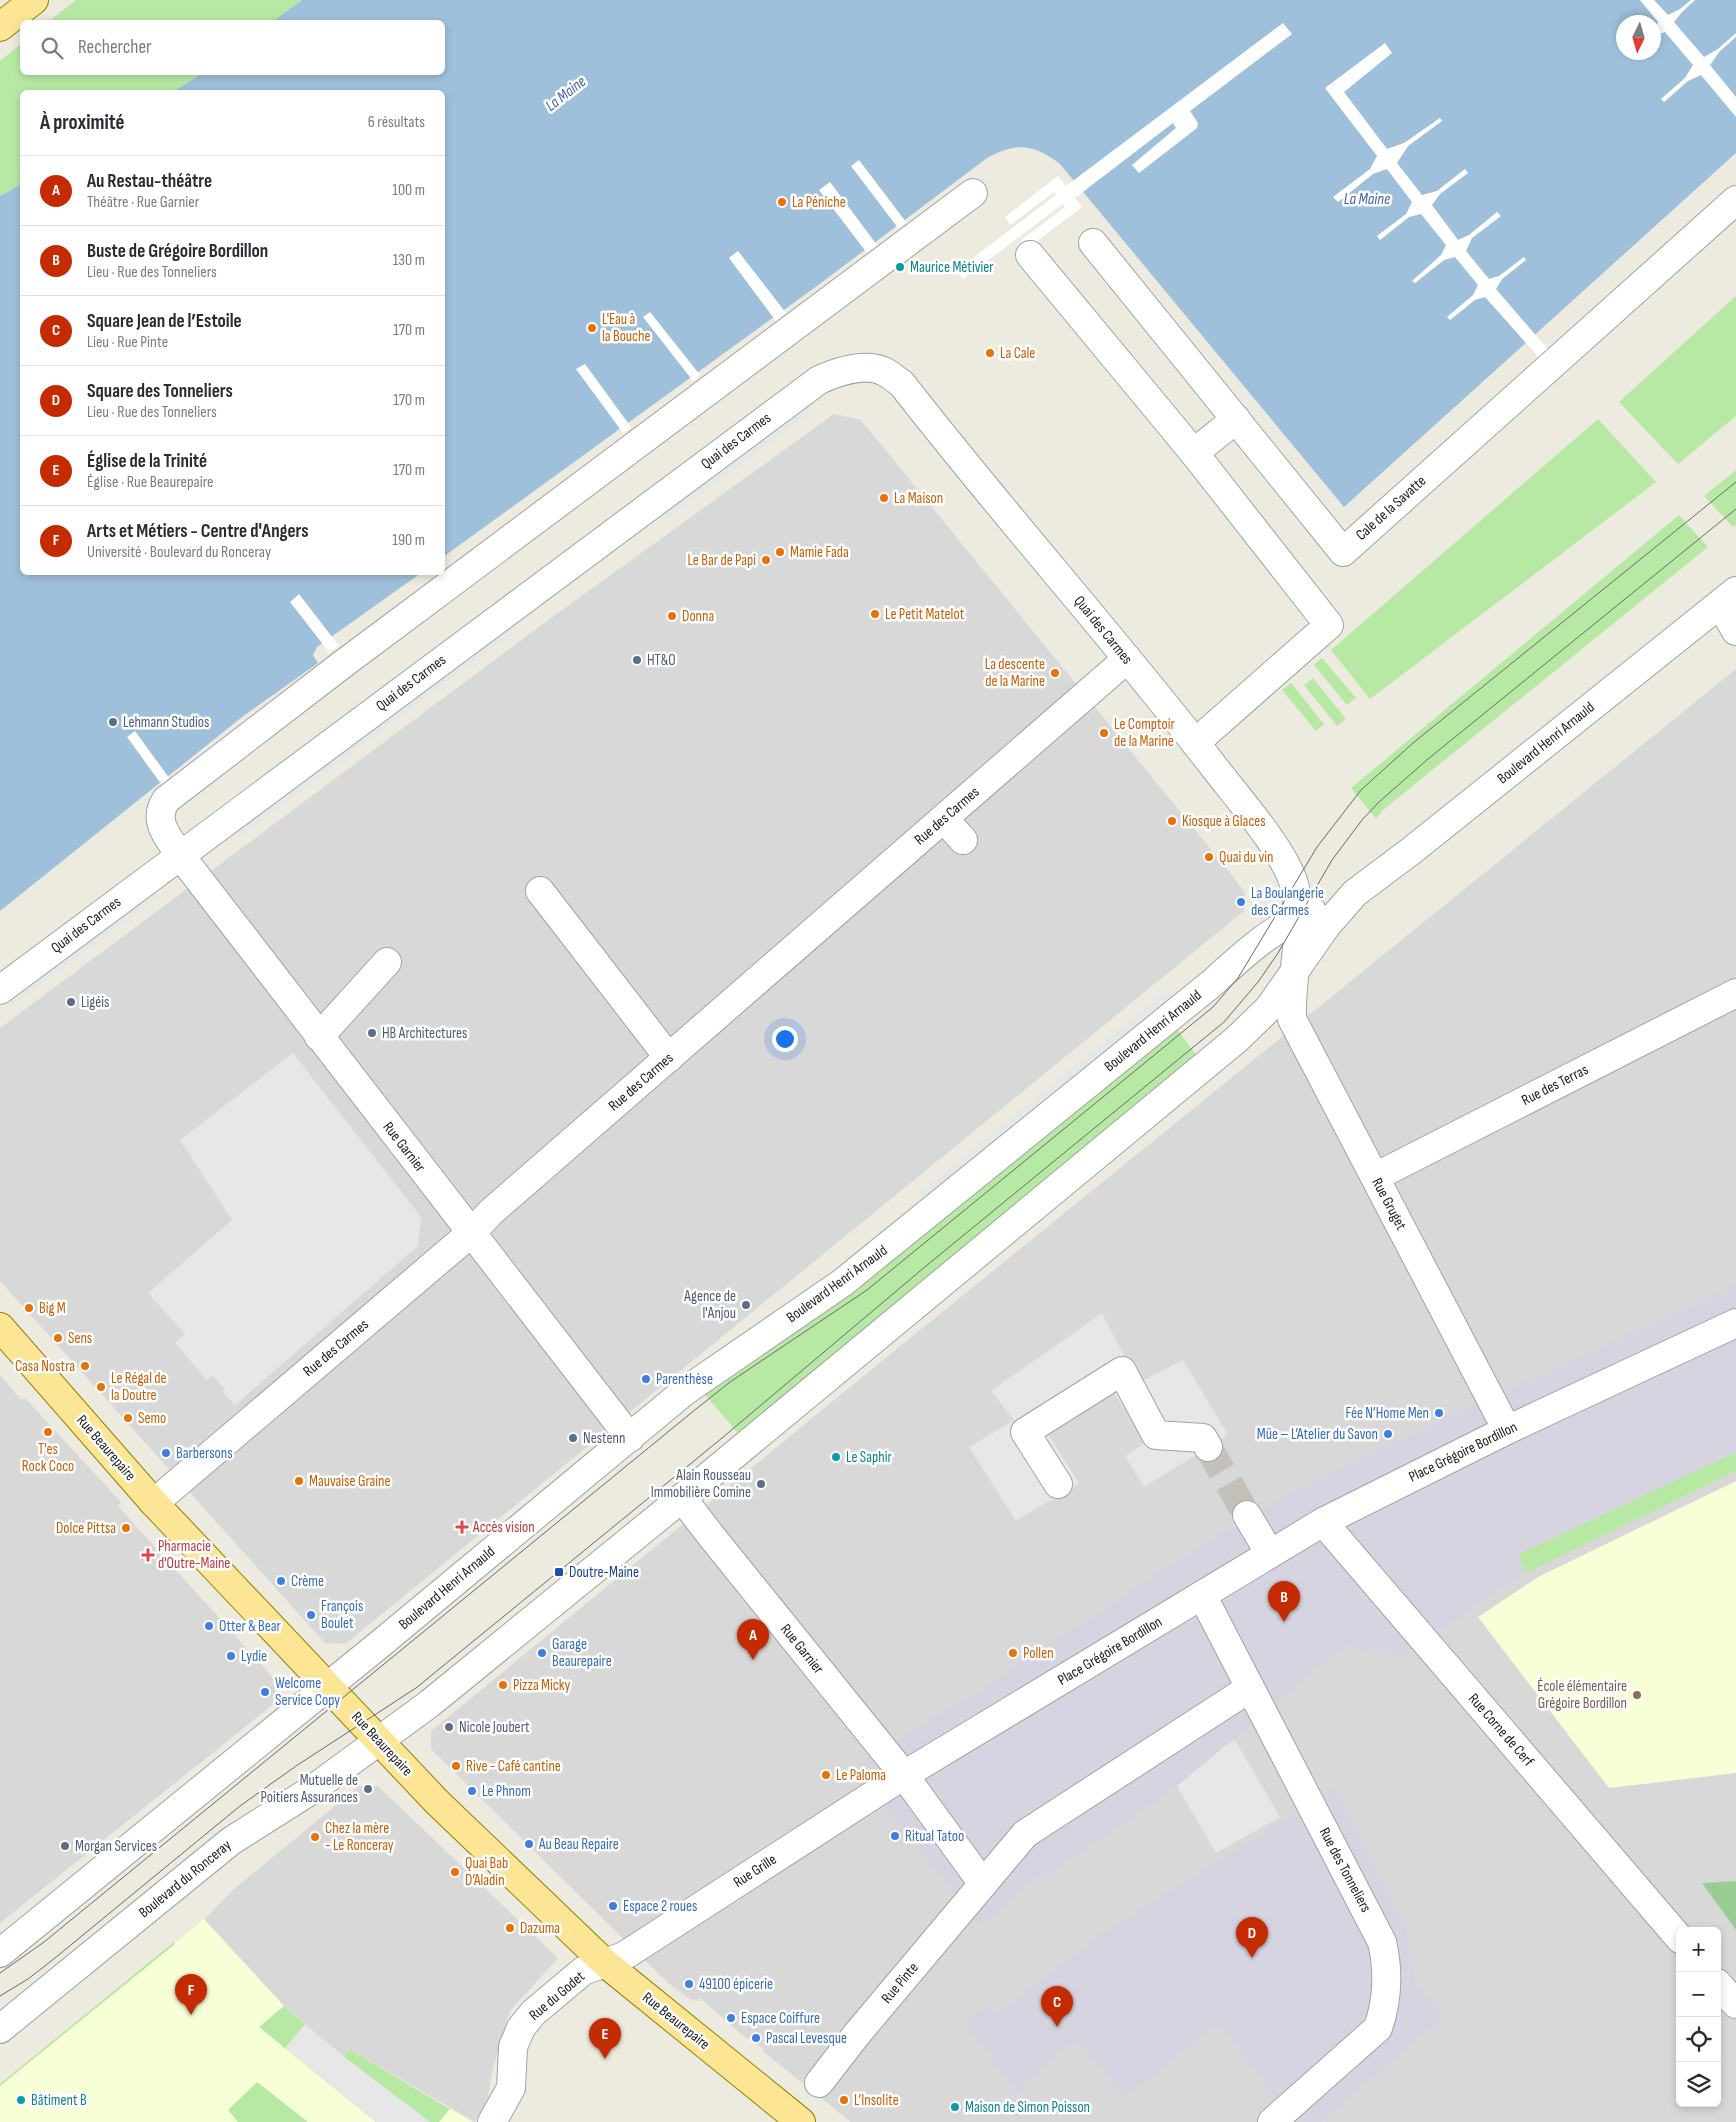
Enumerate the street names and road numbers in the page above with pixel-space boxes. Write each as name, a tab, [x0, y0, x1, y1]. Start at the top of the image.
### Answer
street label: Quai des Carmes	[697, 408, 775, 474]
street label: Cale de la Savatte	[1352, 471, 1430, 545]
street label: Quai des Carmes	[1070, 592, 1136, 668]
street label: Quai des Carmes	[372, 650, 450, 716]
street label: Boulevard Henri Arnauld	[1493, 698, 1599, 788]
street label: Rue des Carmes	[911, 783, 983, 849]
street label: Quai des Carmes	[47, 892, 125, 958]
street label: Boulevard Henri Arnauld	[1100, 986, 1206, 1076]
street label: Rue des Carmes	[605, 1049, 677, 1115]
street label: Rue des Terras	[1518, 1060, 1592, 1110]
street label: Rue Garnier	[378, 1118, 430, 1177]
street label: Rue Gruget	[1367, 1175, 1411, 1234]
street label: Boulevard Henri Arnauld	[783, 1241, 891, 1327]
street label: Rue des Carmes	[299, 1315, 373, 1381]
street label: Rue Beaurepaire	[72, 1411, 140, 1485]
street label: Place Grégoire Bordillon	[1406, 1417, 1520, 1487]
street label: Boulevard Henri Arnauld	[395, 1542, 499, 1634]
street label: Place Grégoire Bordillon	[1054, 1612, 1166, 1690]
street label: Rue Garnier	[776, 1620, 828, 1678]
street label: Rue Corne de Cerf	[1464, 1690, 1538, 1771]
street label: Rue Beaurepaire	[347, 1708, 417, 1780]
street label: Rue des Tonneliers	[1315, 1824, 1375, 1916]
street label: Boulevard du Ronceray	[135, 1836, 235, 1922]
street label: Rue Grille	[730, 1850, 780, 1892]
street label: Rue Pinte	[877, 1959, 923, 2007]
street label: Rue du Godet	[525, 1967, 589, 2025]
street label: Rue Beaurepaire	[638, 1988, 714, 2054]

